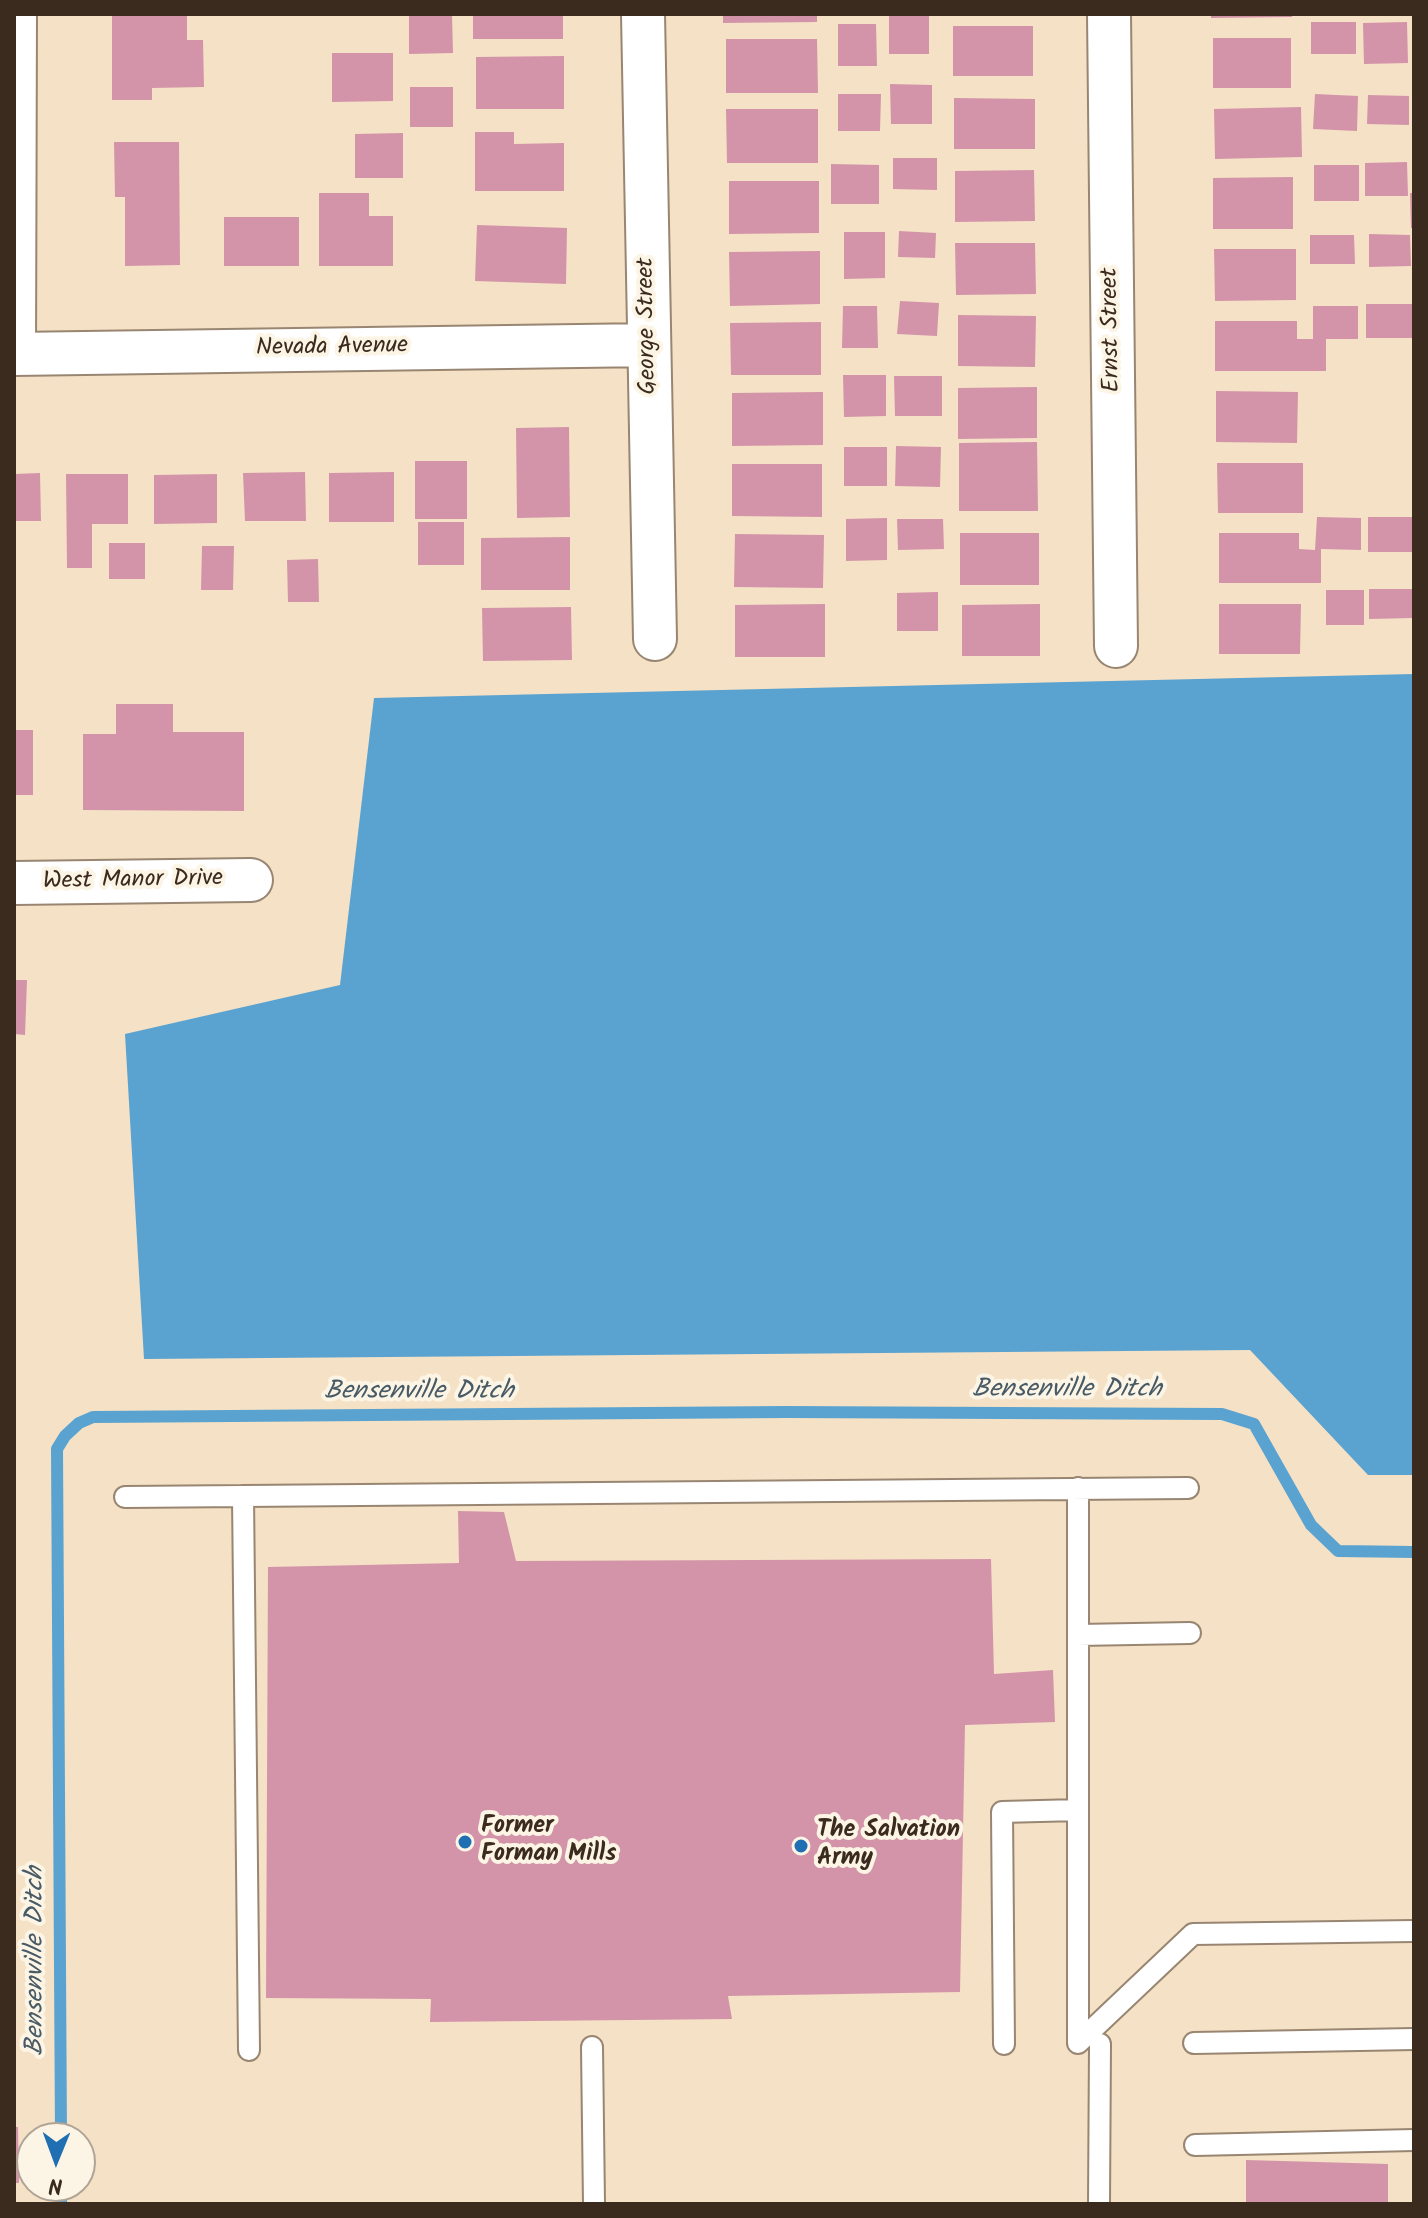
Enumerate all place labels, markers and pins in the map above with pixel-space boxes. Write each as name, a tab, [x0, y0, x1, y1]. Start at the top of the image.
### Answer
place label: Former Forman Mills	[481, 1814, 616, 1870]
place label: The Salvation Army	[817, 1818, 960, 1874]
marker: Former Forman Mills	[456, 1833, 474, 1851]
marker: The Salvation Army	[792, 1837, 810, 1855]

